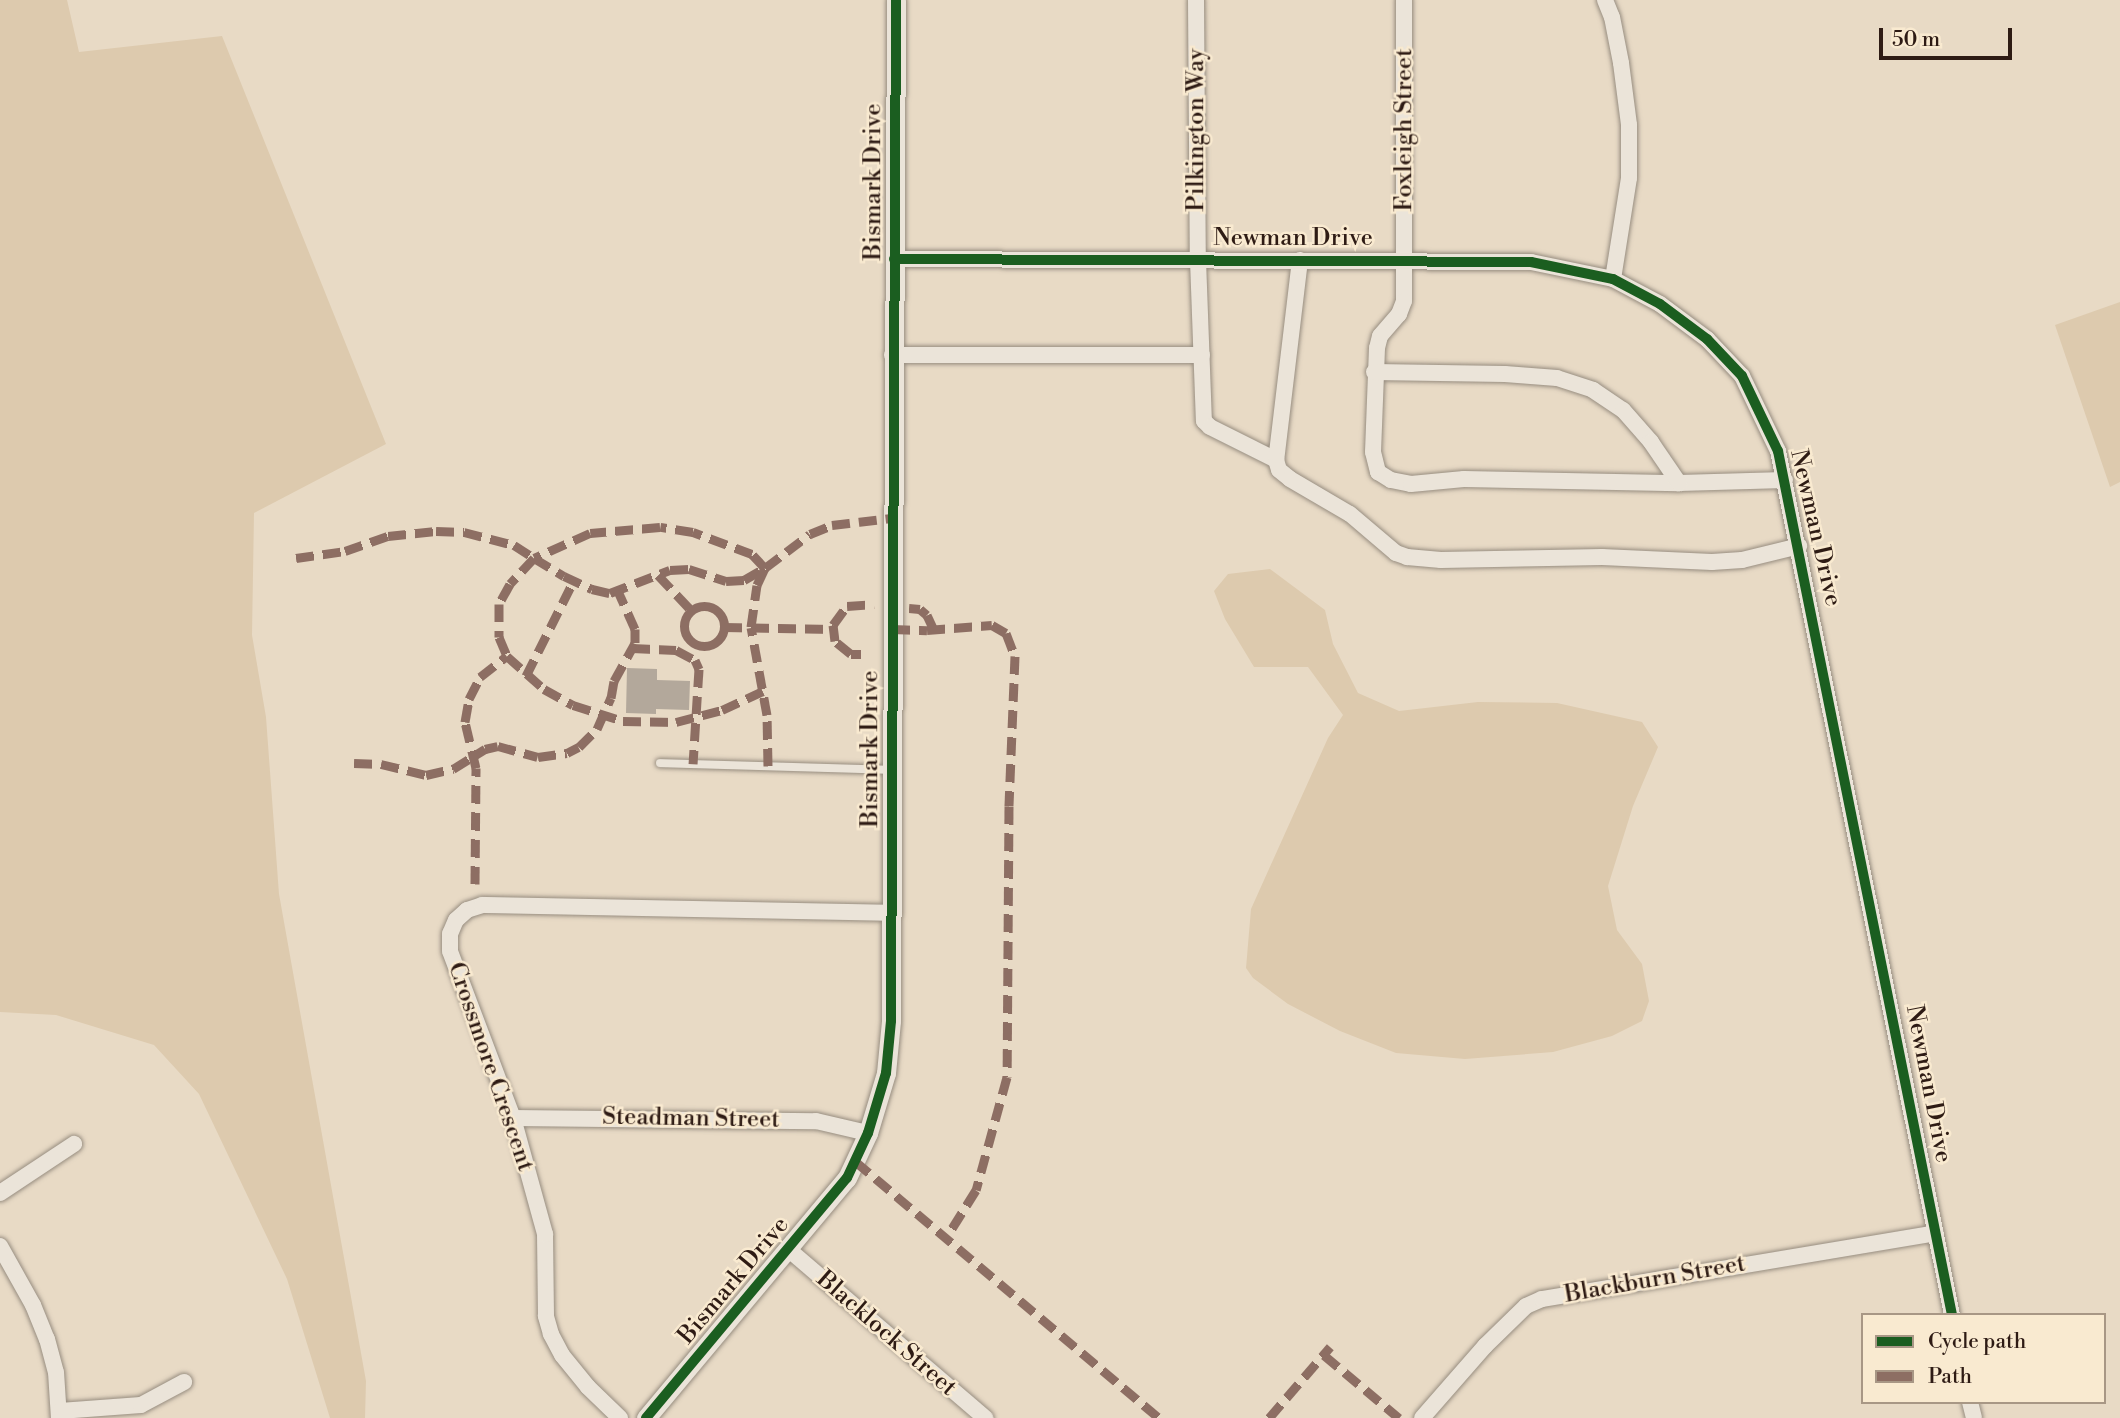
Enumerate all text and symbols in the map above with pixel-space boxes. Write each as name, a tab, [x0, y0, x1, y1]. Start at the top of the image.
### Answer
scale bar	[1882, 14, 2015, 58]
text: 50 m	[1892, 27, 1940, 53]
street label: Pilkington Way	[1183, 48, 1211, 212]
street label: Foxleigh Street	[1391, 48, 1419, 212]
street label: Bismark Drive	[860, 103, 888, 261]
street label: Newman Drive	[1213, 225, 1373, 253]
street label: Newman Drive	[1783, 447, 1847, 609]
street label: Bismark Drive	[857, 670, 885, 828]
street label: Crossmore Crescent	[441, 959, 539, 1175]
street label: Newman Drive	[1899, 1003, 1957, 1165]
street label: Steadman Street	[602, 1103, 780, 1135]
street label: Bismark Drive	[672, 1212, 796, 1350]
street label: Blackburn Street	[1562, 1250, 1748, 1310]
street label: Blacklock Street	[810, 1265, 962, 1403]
legend	[1861, 1313, 2106, 1404]
text: Cycle path	[1928, 1329, 2026, 1355]
text: Path	[1928, 1364, 1972, 1390]

